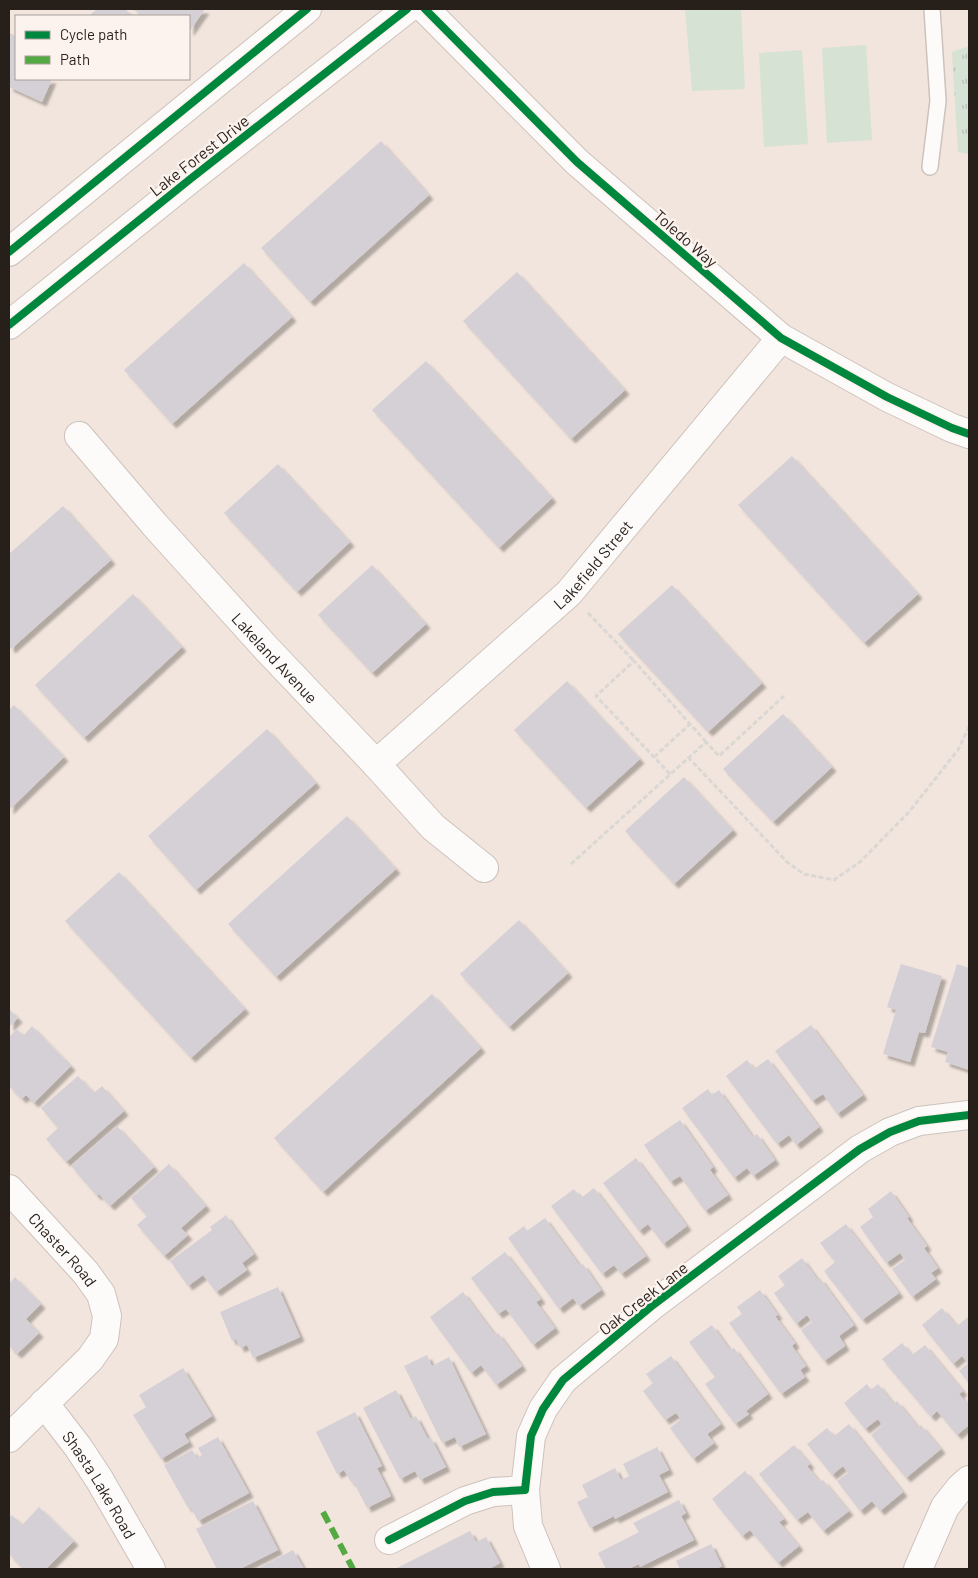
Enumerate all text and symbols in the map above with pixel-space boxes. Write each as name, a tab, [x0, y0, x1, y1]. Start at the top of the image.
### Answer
legend	[15, 15, 190, 80]
text: Cycle path	[60, 25, 127, 43]
text: Path	[60, 50, 90, 68]
street label: Lake Forest Drive	[146, 110, 252, 200]
street label: Toledo Way	[650, 205, 722, 271]
street label: Lakefield Street	[549, 516, 636, 612]
street label: Lakeland Avenue	[229, 608, 322, 707]
street label: Chaster Road	[25, 1208, 102, 1289]
street label: Oak Creek Lane	[595, 1257, 691, 1339]
street label: Shasta Lake Road	[59, 1427, 141, 1542]

